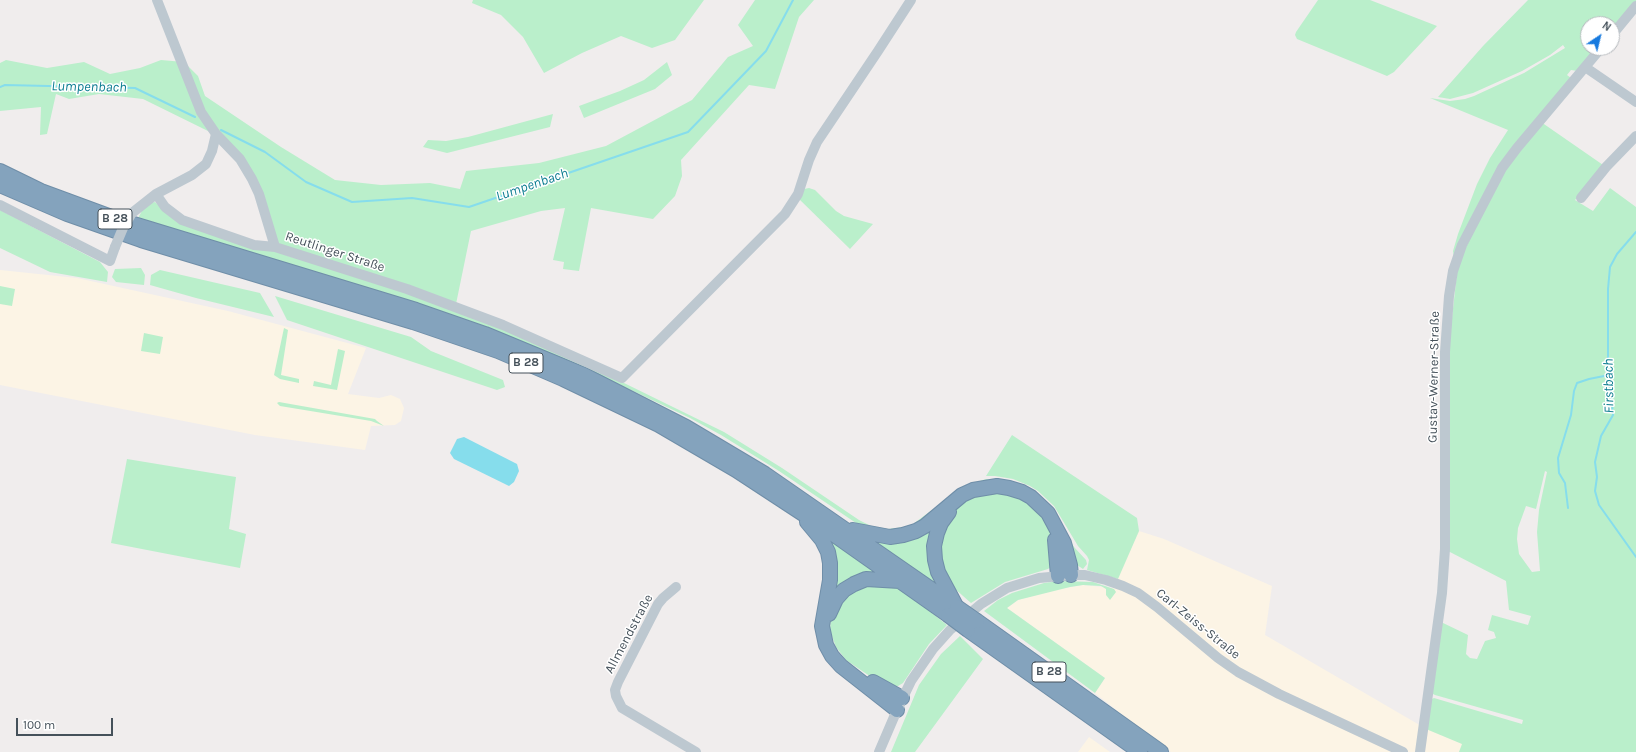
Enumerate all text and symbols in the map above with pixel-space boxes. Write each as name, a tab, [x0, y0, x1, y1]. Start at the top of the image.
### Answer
north arrow	[1580, 16, 1620, 56]
text: N	[1600, 19, 1614, 34]
water label: Lumpenbach	[51, 78, 127, 96]
water label: Lumpenbach	[494, 165, 570, 205]
road number: B 28	[98, 209, 132, 229]
street label: Reutlinger Straße	[283, 229, 387, 275]
street label: Gustav-Werner-Straße	[1425, 311, 1443, 443]
road number: B 28	[509, 353, 543, 373]
water label: Firstbach	[1600, 358, 1618, 414]
street label: Carl-Zeiss-Straße	[1153, 585, 1243, 663]
street label: Allmendstraße	[602, 592, 656, 676]
road number: B 28	[1032, 662, 1066, 682]
scale bar	[18, 710, 115, 736]
text: 100 m	[23, 718, 55, 732]

